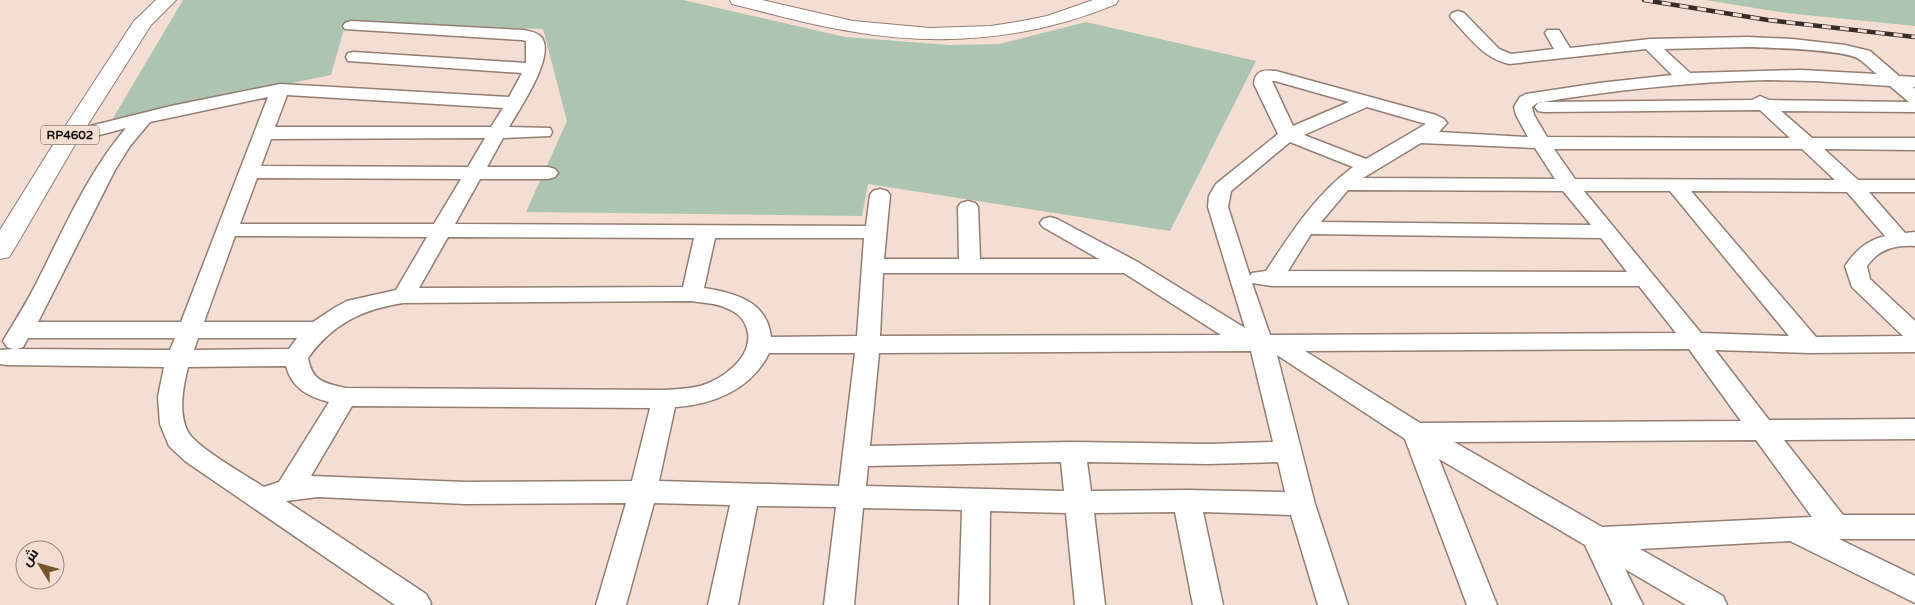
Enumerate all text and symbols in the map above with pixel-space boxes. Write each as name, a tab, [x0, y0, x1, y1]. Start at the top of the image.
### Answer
road number: RP4602	[41, 126, 99, 144]
north arrow	[15, 540, 65, 590]
text: ش	[18, 545, 42, 570]

